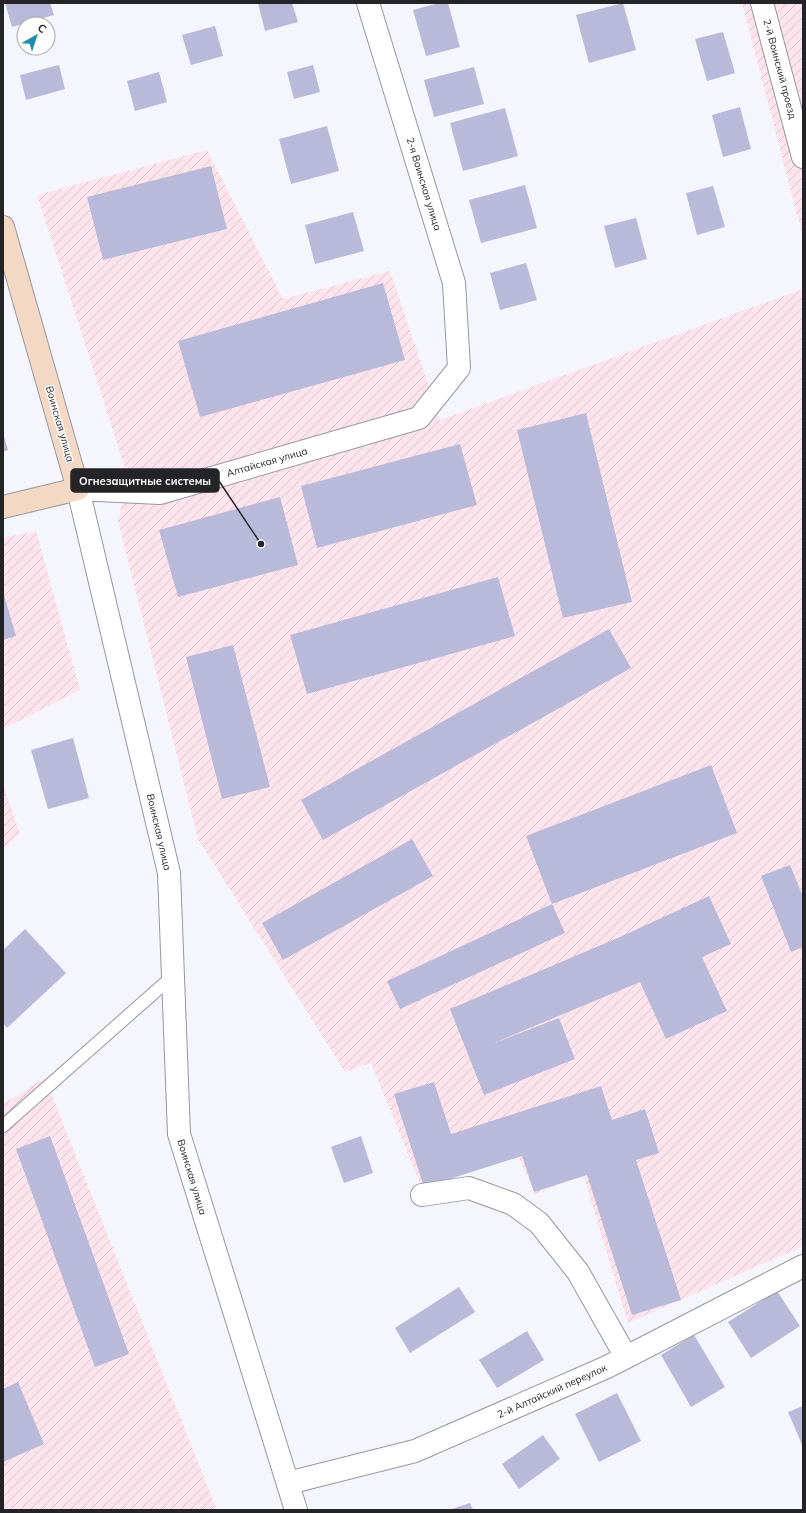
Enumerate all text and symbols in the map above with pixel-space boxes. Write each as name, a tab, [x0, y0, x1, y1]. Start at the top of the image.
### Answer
north arrow	[16, 16, 56, 56]
street label: 2-й Воинский проезд	[760, 18, 800, 120]
text: С	[35, 20, 50, 36]
street label: 2-я Воинская улица	[404, 136, 444, 232]
street label: Воинская улица	[43, 385, 77, 463]
street label: Алтайская улица	[225, 444, 309, 480]
callout: Огнезащитные системы	[71, 469, 219, 492]
text: Огнезащитные системы	[79, 474, 211, 488]
street label: Воинская улица	[144, 792, 174, 872]
street label: Воинская улица	[174, 1138, 210, 1216]
street label: 2-й Алтайский переулок	[495, 1361, 609, 1421]

